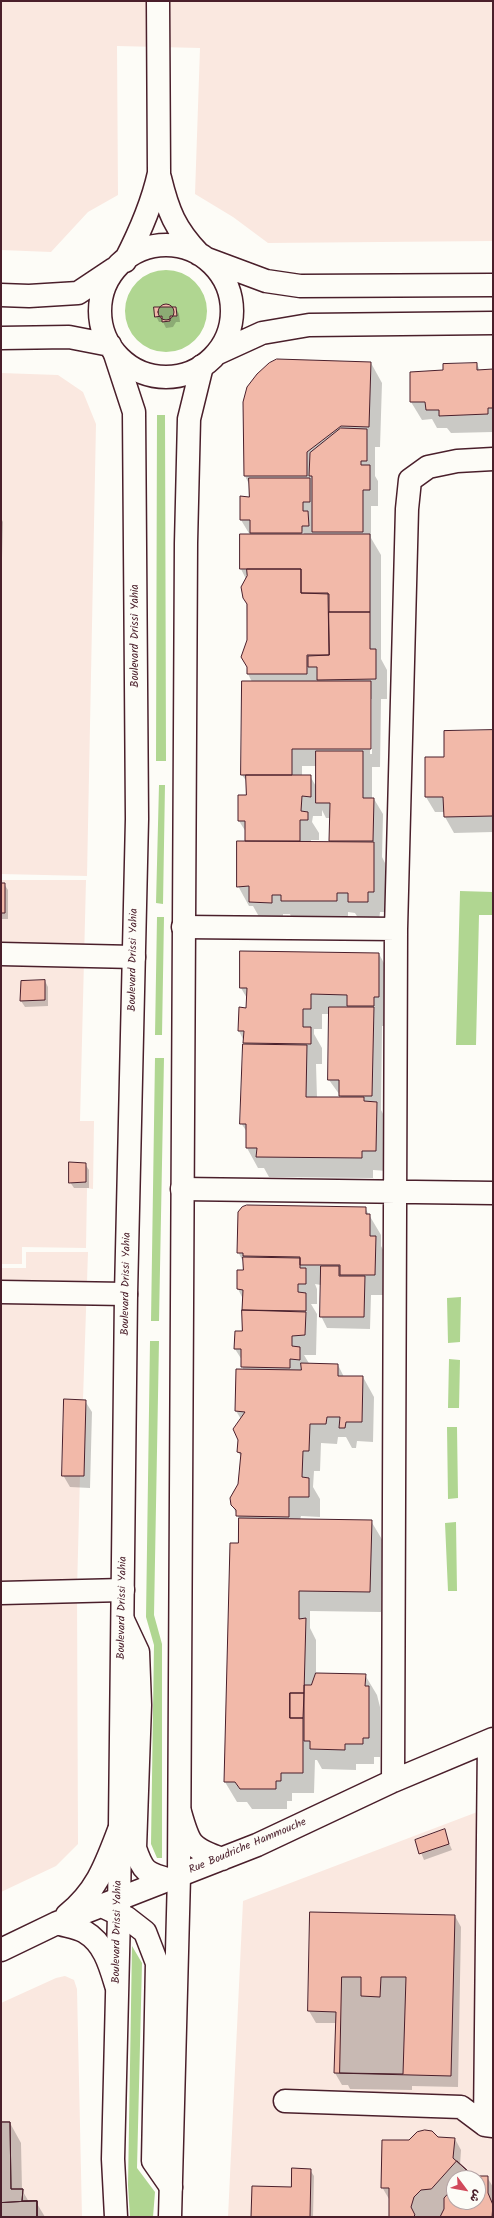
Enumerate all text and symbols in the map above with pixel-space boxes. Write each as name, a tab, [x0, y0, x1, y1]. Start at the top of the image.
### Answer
street label: Boulevard Drissi Yahia	[129, 584, 143, 688]
street label: Boulevard Drissi Yahia	[127, 908, 141, 1012]
street label: Boulevard Drissi Yahia	[120, 1232, 134, 1336]
street label: Boulevard Drissi Yahia	[116, 1556, 130, 1660]
street label: Rue Boudriche Hammouche	[187, 1816, 309, 1878]
street label: Boulevard Drissi Yahia	[111, 1880, 125, 1984]
north arrow	[446, 2170, 486, 2210]
text: ش	[464, 2186, 486, 2206]

